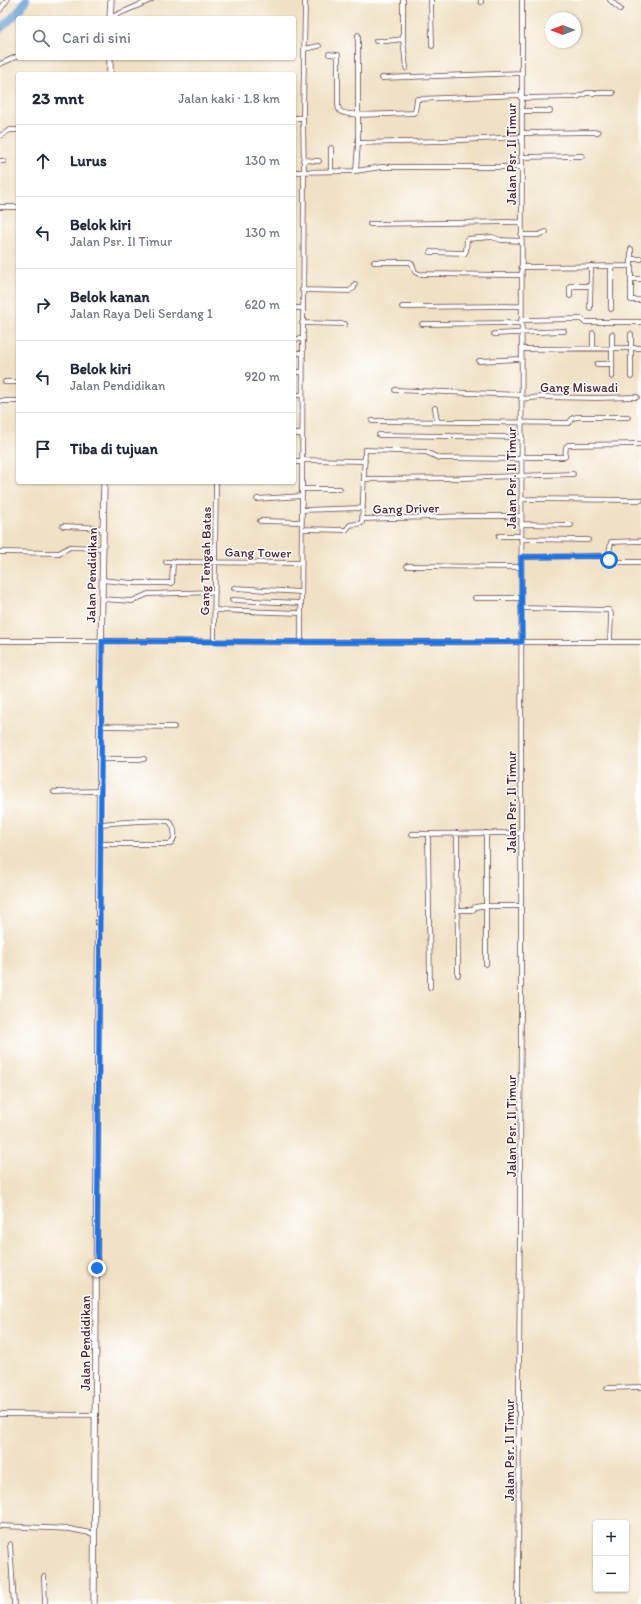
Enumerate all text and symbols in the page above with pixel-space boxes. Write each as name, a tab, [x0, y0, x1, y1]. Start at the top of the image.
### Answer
north arrow	[545, 12, 581, 48]
search box	[16, 16, 296, 60]
icon: search	[30, 27, 52, 49]
text: Cari di sini	[62, 29, 131, 47]
text: 23 mnt	[32, 88, 84, 108]
text: Jalan kaki · 1.8 km	[178, 91, 280, 106]
street label: Jalan Psr. II Timur	[504, 103, 519, 205]
icon: ahead	[32, 150, 54, 172]
text: Lurus	[70, 152, 107, 170]
text: 130 m	[245, 153, 280, 168]
text: Belok kiri	[70, 216, 131, 234]
icon: left	[32, 222, 54, 244]
text: 130 m	[245, 225, 280, 240]
text: Jalan Psr. II Timur	[70, 234, 172, 249]
text: Belok kanan	[70, 288, 150, 306]
icon: right	[32, 294, 54, 316]
text: 620 m	[244, 297, 280, 312]
text: Jalan Raya Deli Serdang 1	[70, 306, 213, 321]
text: Belok kiri	[70, 360, 131, 378]
icon: left	[32, 366, 54, 388]
text: 920 m	[244, 369, 280, 384]
text: Jalan Pendidikan	[70, 378, 165, 393]
street label: Gang Miswadi	[540, 380, 618, 395]
street label: Jalan Psr. II Timur	[504, 427, 519, 529]
icon: arrive	[32, 438, 54, 460]
text: Tiba di tujuan	[70, 440, 158, 458]
street label: Gang Driver	[373, 500, 439, 517]
street label: Gang Tengah Batas	[197, 506, 214, 615]
street label: Jalan Pendidikan	[83, 527, 100, 623]
street label: Gang Tower	[224, 544, 292, 561]
route start	[600, 551, 618, 569]
street label: Jalan Psr. II Timur	[504, 751, 519, 853]
street label: Jalan Psr. II Timur	[504, 1075, 519, 1177]
route end	[88, 1259, 106, 1277]
street label: Jalan Pendidikan	[78, 1295, 93, 1391]
street label: Jalan Psr. II Timur	[502, 1399, 517, 1501]
map controls	[593, 1520, 629, 1592]
button: +	[593, 1520, 629, 1556]
button: −	[593, 1556, 629, 1592]

